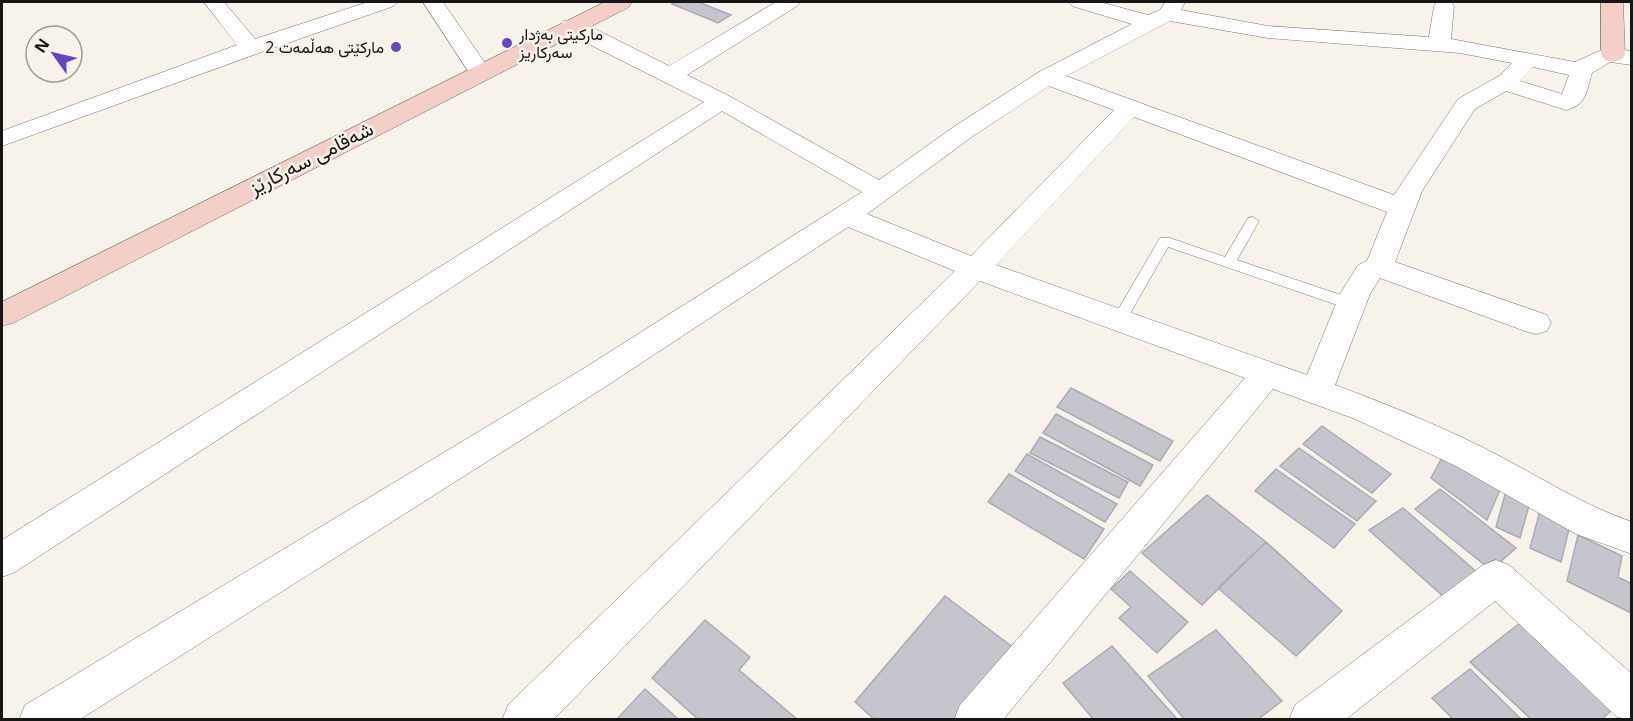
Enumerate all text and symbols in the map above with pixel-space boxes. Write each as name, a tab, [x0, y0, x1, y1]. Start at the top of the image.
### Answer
place label: مارکیتی بەژدار سەرکاریز	[518, 23, 603, 63]
north arrow	[24, 24, 84, 84]
text: N	[29, 34, 54, 57]
place label: مارکێتی هەڵمەت 2	[265, 36, 384, 58]
marker: مارکیتی بەژدار سەرکاریز	[500, 36, 514, 50]
marker: مارکێتی هەڵمەت 2	[389, 40, 403, 54]
street label: شەقامی سەرکارێز	[243, 115, 378, 201]

